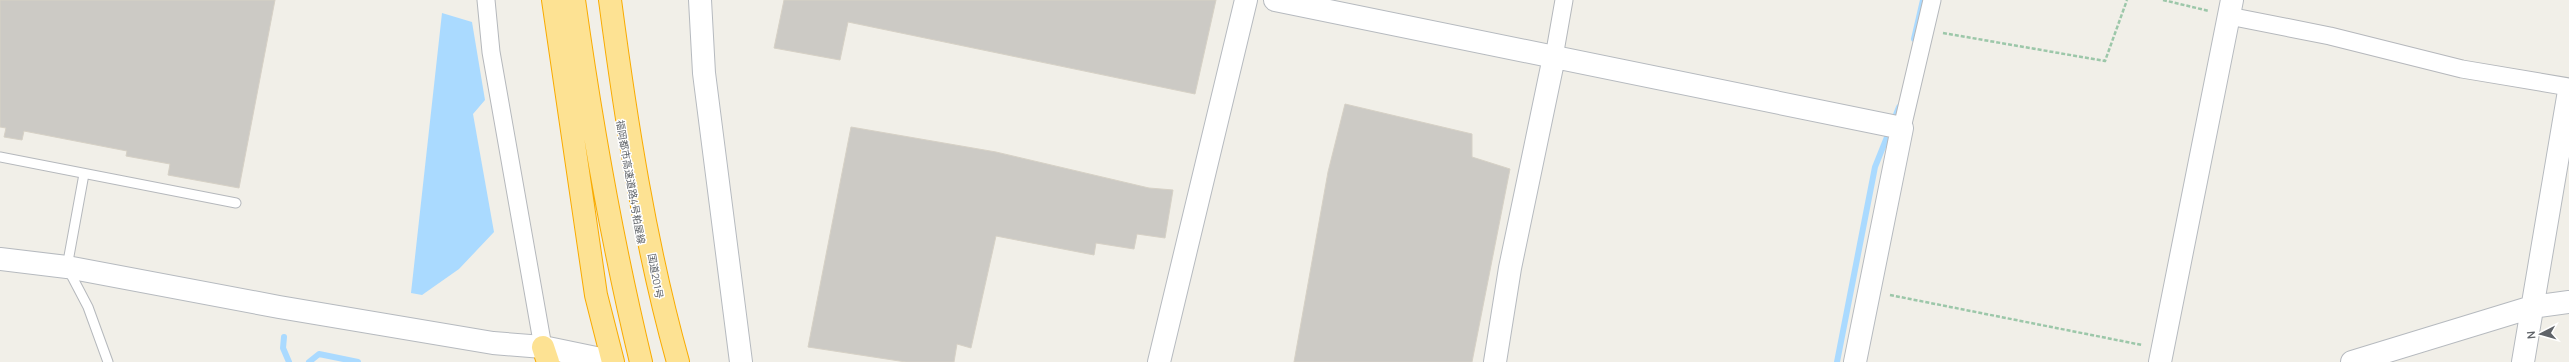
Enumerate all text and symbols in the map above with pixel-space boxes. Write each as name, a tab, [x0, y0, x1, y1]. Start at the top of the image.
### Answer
street label: 福岡都市高速道路4号粕屋線	[613, 119, 649, 245]
street label: 国道201号	[645, 252, 667, 300]
north arrow	[2521, 314, 2561, 354]
text: N	[2523, 330, 2538, 340]

